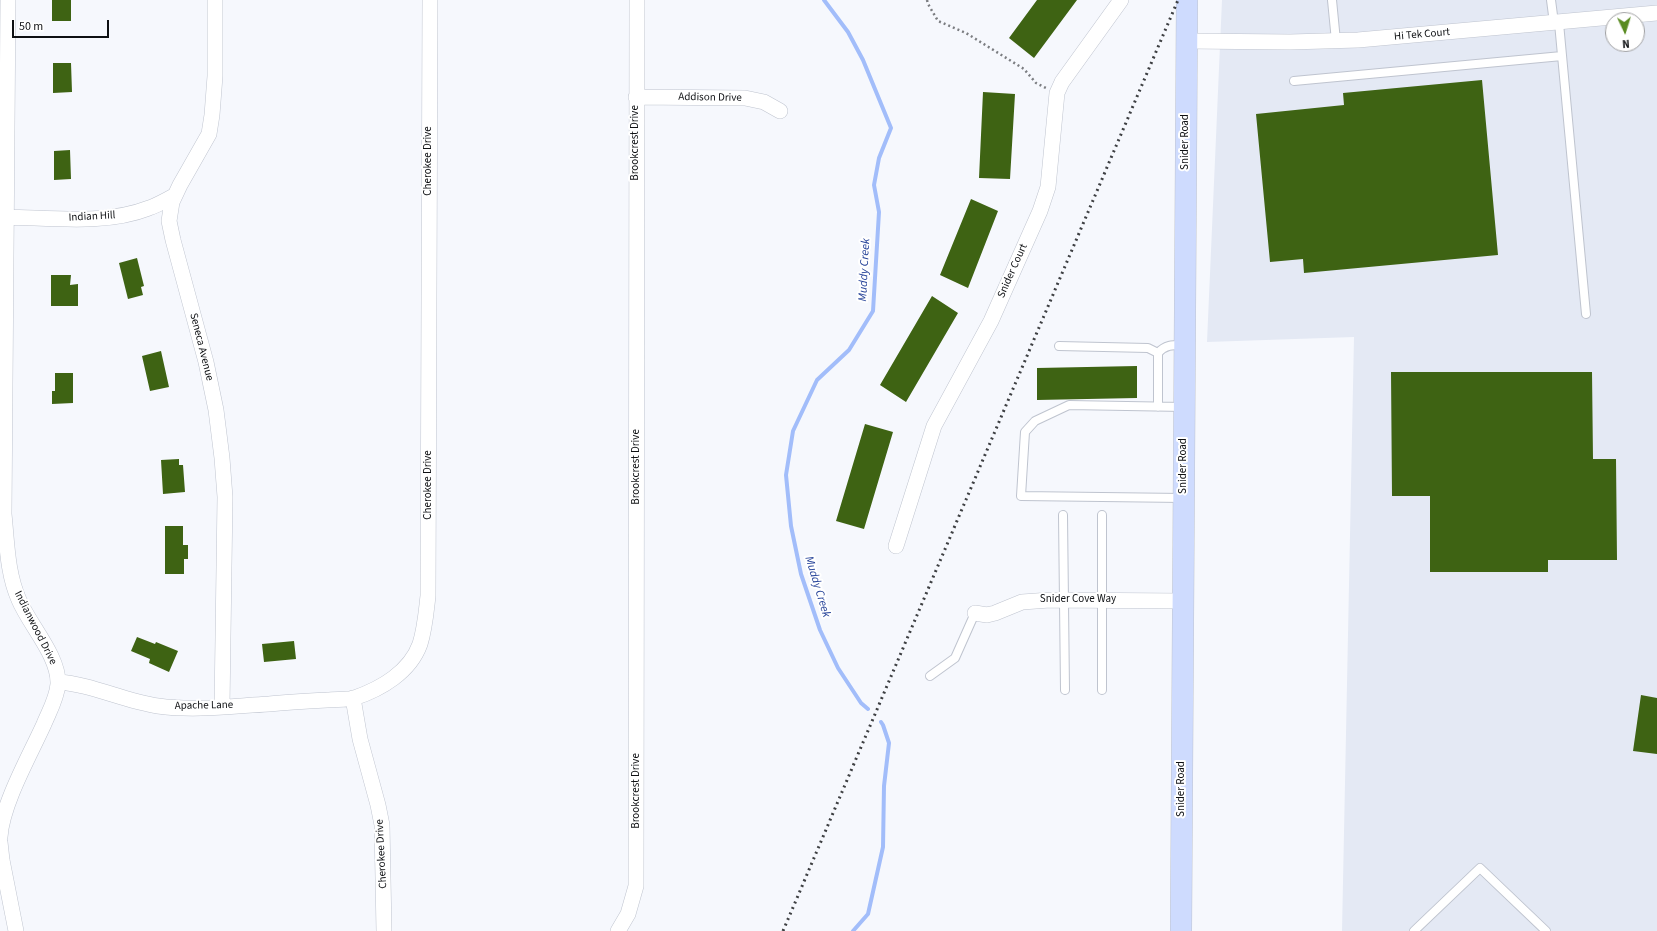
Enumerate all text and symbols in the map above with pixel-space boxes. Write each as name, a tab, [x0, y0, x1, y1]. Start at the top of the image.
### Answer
scale bar	[14, 12, 111, 38]
north arrow	[1605, 12, 1645, 52]
text: 50 m	[19, 18, 43, 35]
street label: Hi Tek Court	[1393, 26, 1451, 44]
text: N	[1622, 36, 1630, 51]
street label: Addison Drive	[678, 91, 742, 105]
street label: Brookcrest Drive	[629, 105, 643, 181]
street label: Snider Road	[1179, 114, 1193, 170]
street label: Cherokee Drive	[422, 126, 436, 196]
street label: Indian Hill	[68, 209, 116, 225]
water label: Muddy Creek	[856, 238, 874, 302]
street label: Snider Court	[995, 242, 1031, 300]
street label: Seneca Avenue	[186, 312, 216, 382]
street label: Brookcrest Drive	[630, 429, 644, 505]
street label: Snider Road	[1177, 438, 1191, 494]
street label: Cherokee Drive	[422, 450, 436, 520]
water label: Muddy Creek	[801, 555, 833, 619]
street label: Indianwood Drive	[11, 589, 59, 667]
street label: Snider Cove Way	[1040, 593, 1116, 607]
street label: Apache Lane	[175, 699, 233, 713]
street label: Brookcrest Drive	[630, 753, 644, 829]
street label: Snider Road	[1175, 761, 1189, 817]
street label: Cherokee Drive	[374, 819, 390, 889]

